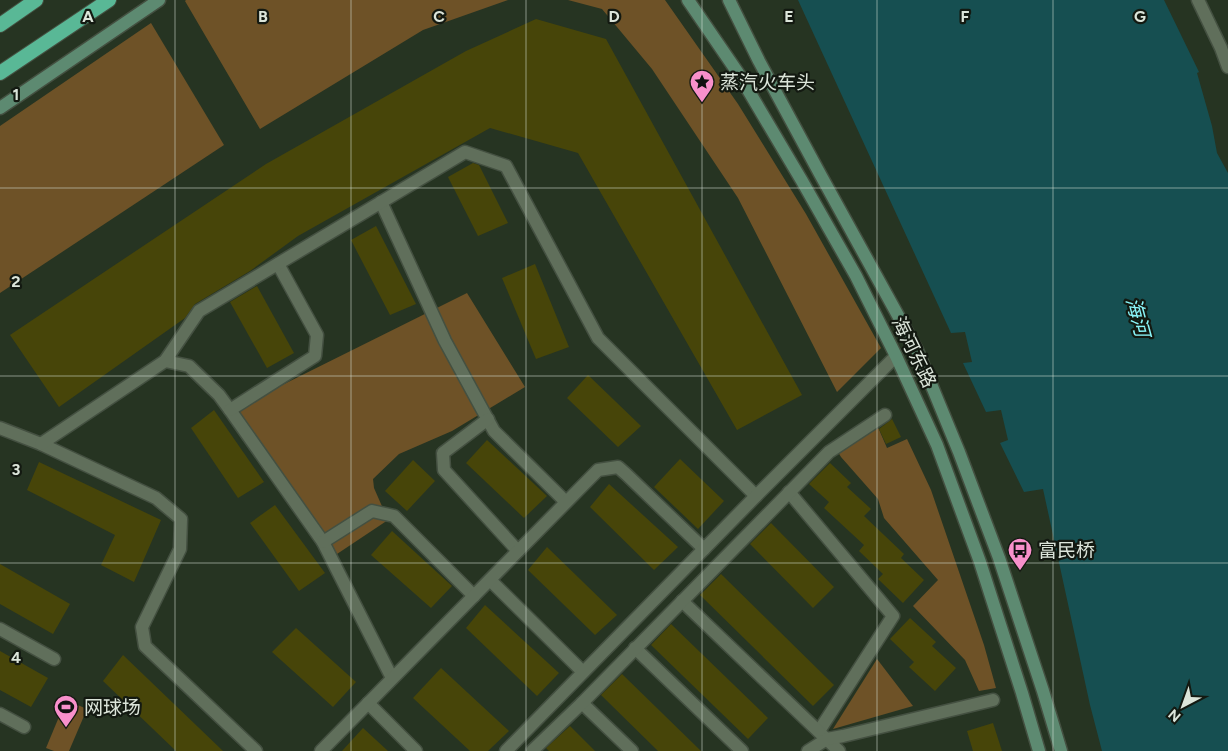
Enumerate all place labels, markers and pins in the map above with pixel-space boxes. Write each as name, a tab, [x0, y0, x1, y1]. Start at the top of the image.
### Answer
place icon: 蒸汽火车头	[689, 69, 715, 103]
place label: 蒸汽火车头	[720, 71, 815, 94]
bus stop icon: 富民桥	[1007, 537, 1033, 571]
place label: 富民桥	[1038, 539, 1095, 562]
sports icon: 网球场	[53, 694, 79, 728]
place label: 网球场	[84, 696, 141, 719]

